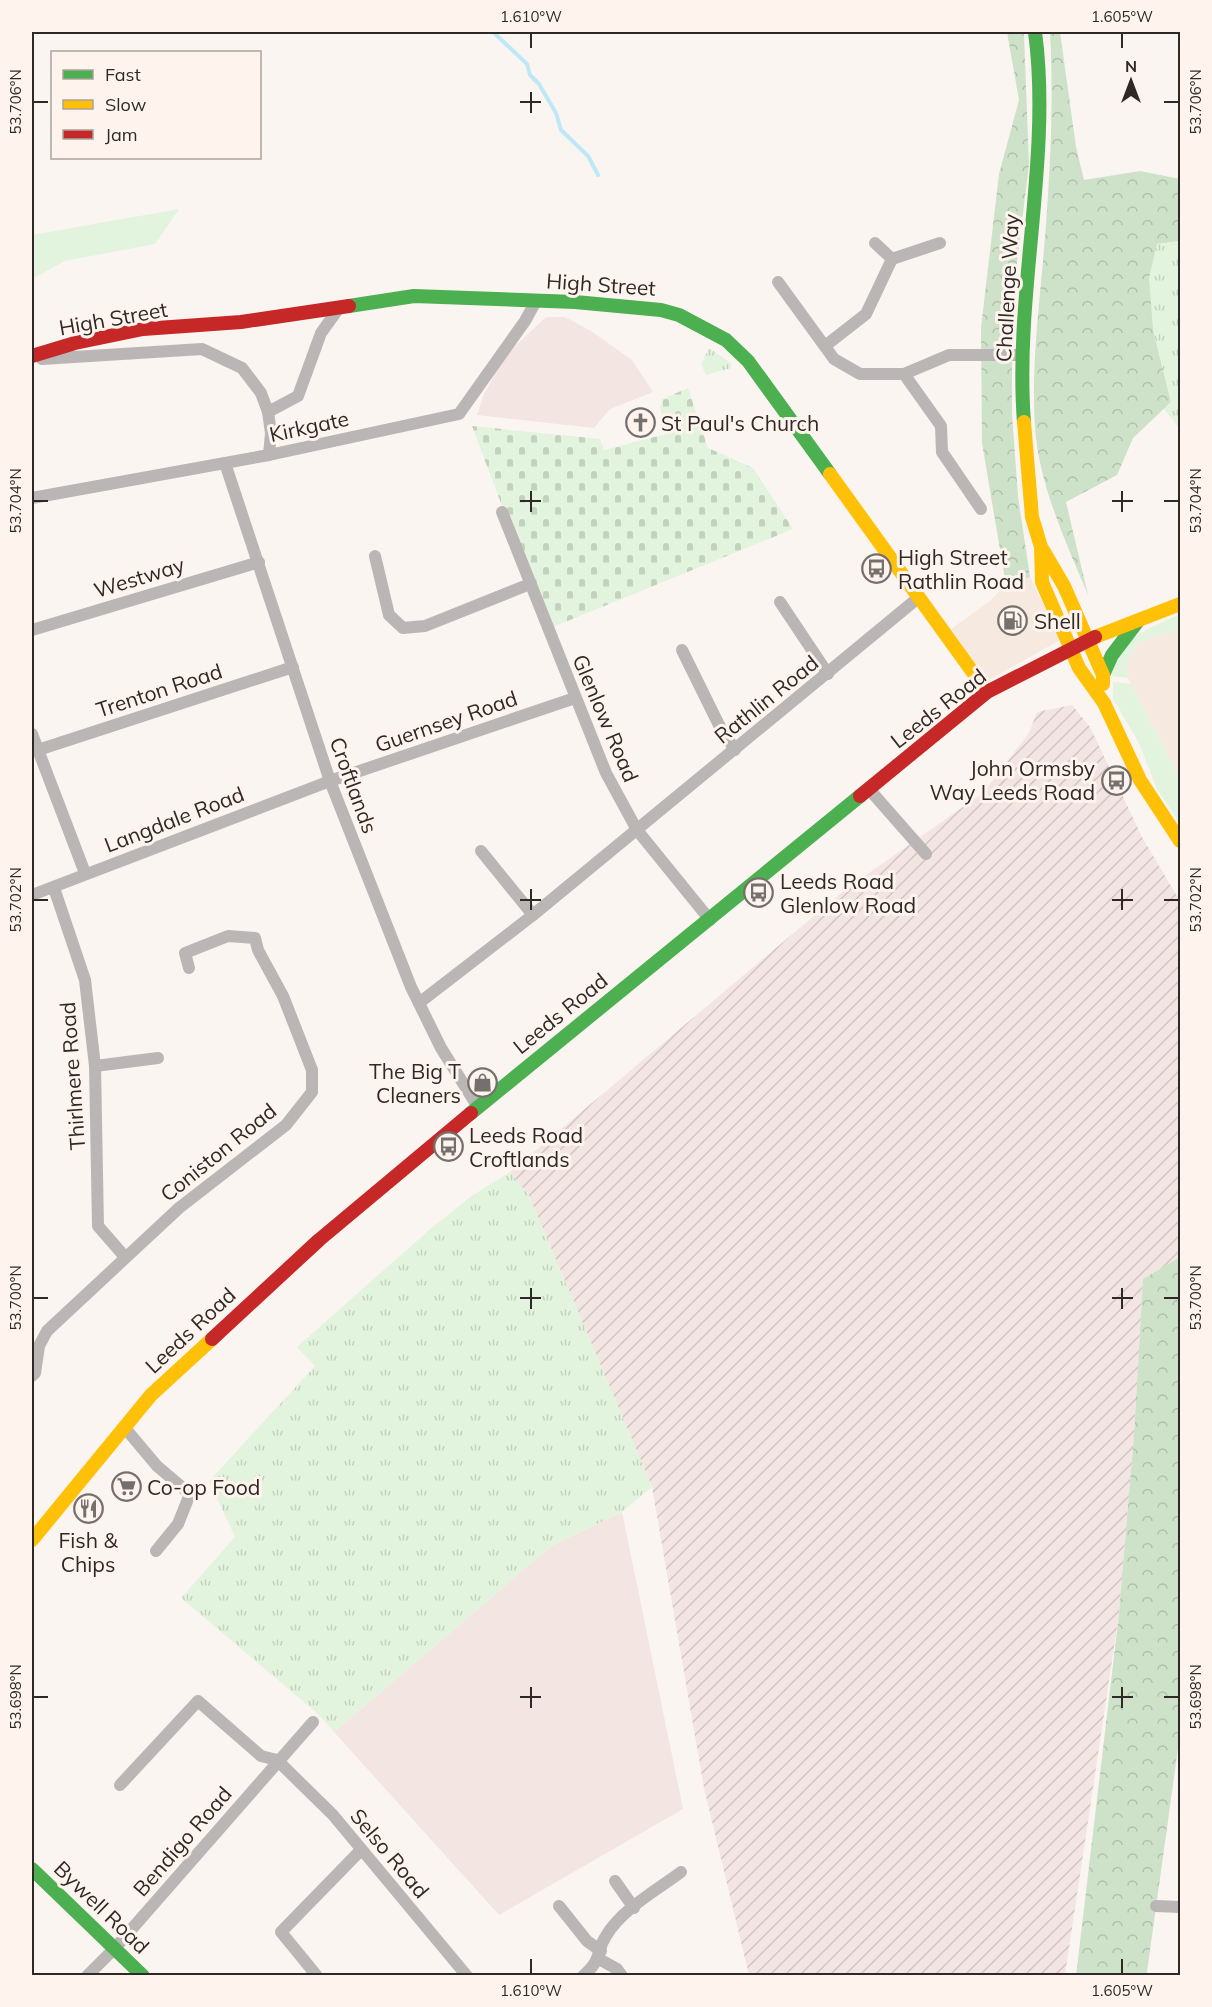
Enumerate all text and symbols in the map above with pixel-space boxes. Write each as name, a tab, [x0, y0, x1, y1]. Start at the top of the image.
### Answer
text: 1.610°W	[500, 7, 562, 26]
text: 1.605°W	[1091, 7, 1153, 26]
legend	[51, 51, 261, 159]
north arrow	[1101, 51, 1161, 111]
text: N	[1125, 56, 1137, 76]
text: Fast	[105, 63, 141, 86]
text: 53.706°N	[6, 69, 25, 135]
text: 53.706°N	[1186, 69, 1205, 135]
text: Slow	[105, 93, 147, 116]
text: Jam	[105, 123, 138, 146]
street label: Challenge Way	[990, 213, 1024, 363]
street label: High Street	[545, 267, 657, 301]
street label: High Street	[57, 296, 169, 340]
street label: Kirkgate	[267, 405, 351, 447]
church icon: St Paul's Church	[624, 407, 656, 439]
place label: St Paul's Church	[661, 410, 819, 436]
text: 53.704°N	[6, 468, 25, 534]
text: 53.704°N	[1186, 468, 1205, 534]
place label: High Street Rathlin Road	[898, 544, 1024, 594]
street label: Westway	[91, 551, 187, 603]
bus stop icon: High Street Rathlin Road	[861, 553, 893, 585]
fuel station icon: Shell	[997, 605, 1029, 637]
place label: Shell	[1034, 608, 1081, 634]
street label: Rathlin Road	[709, 649, 823, 749]
street label: Glenlow Road	[567, 650, 645, 786]
street label: Trenton Road	[93, 657, 225, 723]
street label: Leeds Road	[885, 663, 991, 753]
street label: Guernsey Road	[371, 685, 521, 757]
street label: Croftlands	[325, 733, 383, 837]
place label: John Ormsby Way Leeds Road	[930, 755, 1095, 805]
bus stop icon: John Ormsby Way Leeds Road	[1100, 764, 1132, 796]
street label: Langdale Road	[100, 780, 248, 858]
text: 53.702°N	[6, 867, 25, 933]
text: 53.702°N	[1186, 867, 1205, 933]
place label: Leeds Road Glenlow Road	[780, 868, 916, 918]
bus stop icon: Leeds Road Glenlow Road	[743, 877, 775, 909]
street label: Leeds Road	[507, 967, 613, 1059]
street label: Thirlmere Road	[54, 1001, 90, 1151]
place label: The Big T Cleaners	[369, 1058, 461, 1108]
shop icon: The Big T Cleaners	[466, 1067, 498, 1099]
street label: Coniston Road	[155, 1097, 281, 1207]
place label: Leeds Road Croftlands	[469, 1122, 583, 1172]
bus stop icon: Leeds Road Croftlands	[432, 1131, 464, 1163]
text: 53.700°N	[6, 1265, 25, 1331]
text: 53.700°N	[1186, 1265, 1205, 1331]
street label: Leeds Road	[139, 1282, 241, 1378]
supermarket icon: Co-op Food	[110, 1471, 142, 1503]
place label: Co-op Food	[147, 1474, 260, 1500]
restaurant icon: Fish & Chips	[72, 1493, 104, 1525]
place label: Fish & Chips	[58, 1527, 118, 1577]
text: 53.698°N	[6, 1664, 25, 1730]
text: 53.698°N	[1186, 1664, 1205, 1730]
street label: Bendigo Road	[127, 1781, 237, 1901]
street label: Selso Road	[345, 1803, 435, 1903]
street label: Bywell Road	[49, 1855, 155, 1959]
text: 1.610°W	[500, 1981, 562, 2000]
text: 1.605°W	[1091, 1981, 1153, 2000]

